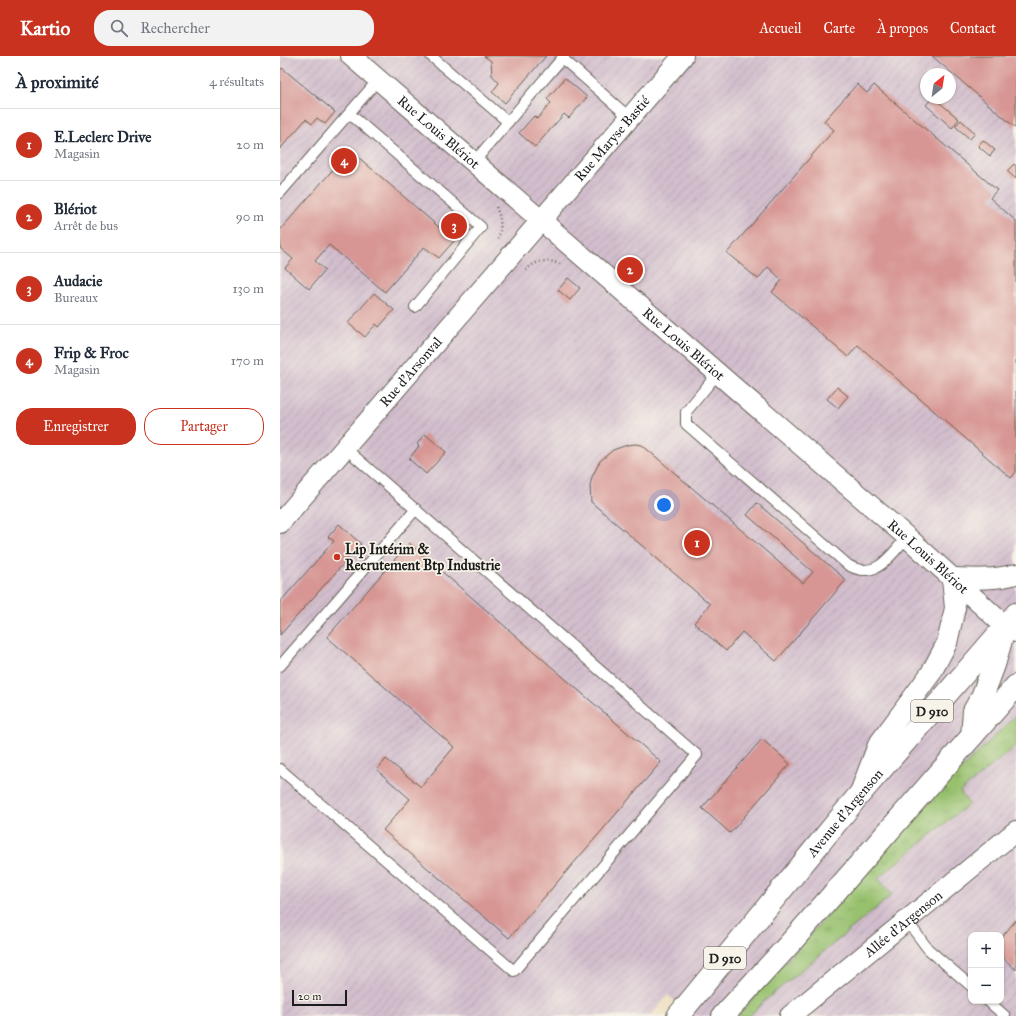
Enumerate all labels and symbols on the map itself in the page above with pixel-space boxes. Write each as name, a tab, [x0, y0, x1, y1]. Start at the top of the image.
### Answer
north arrow	[920, 68, 956, 104]
street label: Rue Louis Blériot	[394, 92, 483, 172]
street label: Rue Maryse Bastié	[571, 93, 654, 185]
pin: 4	[331, 146, 357, 176]
pin: 3	[441, 211, 467, 241]
pin: 2	[617, 255, 643, 285]
street label: Rue Louis Blériot	[639, 304, 728, 384]
street label: Rue d'Arsonval	[376, 333, 446, 410]
your location	[654, 495, 674, 515]
street label: Rue Louis Blériot	[884, 516, 972, 598]
pin: 1	[684, 528, 710, 558]
place label: Lip Intérim & Recrutement Btp Industrie	[345, 541, 500, 575]
marker: Lip Intérim & Recrutement Btp Industrie	[332, 552, 342, 562]
road number: D 910	[911, 700, 953, 722]
street label: Avenue d'Argenson	[803, 765, 887, 861]
street label: Allée d’Argenson	[860, 887, 946, 962]
road number: D 910	[704, 947, 746, 969]
scale bar	[292, 988, 347, 1007]

